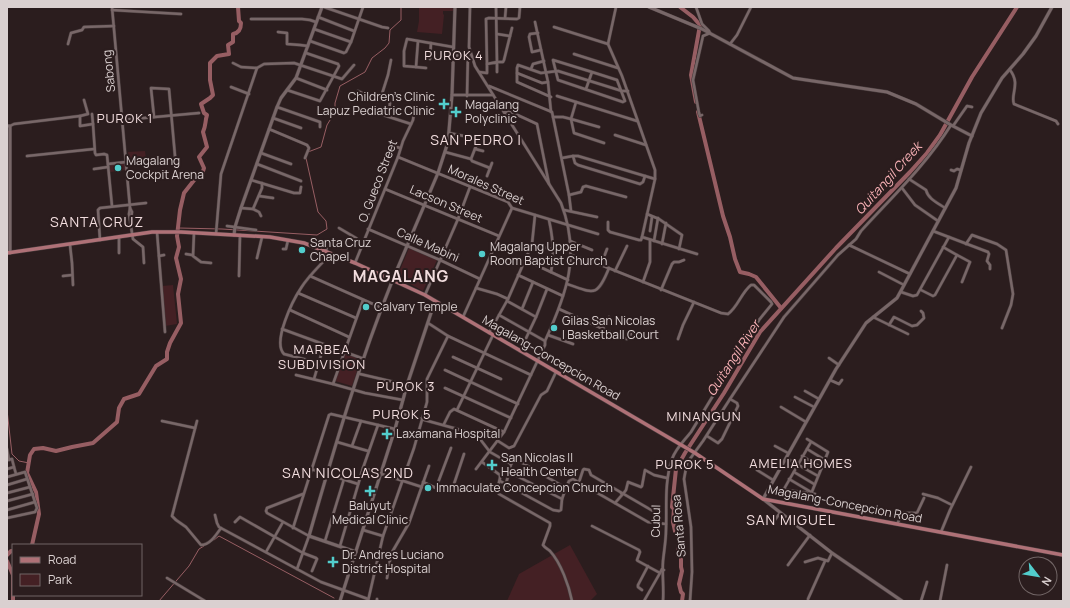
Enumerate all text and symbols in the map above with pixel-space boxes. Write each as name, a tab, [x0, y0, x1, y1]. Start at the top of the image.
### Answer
district label: PUROK 4	[424, 46, 484, 64]
street label: Sabong	[98, 49, 119, 93]
place label: Children's Clinic Lapuz Pediatric Clinic	[317, 88, 435, 119]
place label: Magalang Polyclinic	[465, 96, 519, 127]
marker: Children's Clinic Lapuz Pediatric Clinic	[438, 98, 450, 110]
marker: Magalang Polyclinic	[450, 106, 462, 118]
district label: PUROK 1	[97, 109, 153, 127]
district label: SAN PEDRO I	[430, 130, 522, 149]
water label: Quitangil Creek	[850, 136, 927, 218]
street label: O. Gueco Street	[354, 137, 401, 225]
place label: Magalang Cockpit Arena	[126, 152, 204, 183]
street label: Morales Street	[445, 160, 527, 209]
marker: Magalang Cockpit Arena	[113, 163, 123, 173]
street label: Lacson Street	[407, 181, 485, 227]
district label: SANTA CRUZ	[50, 212, 144, 231]
street label: Calle Mabini	[394, 223, 462, 266]
place label: Santa Cruz Chapel	[310, 234, 371, 265]
place label: Magalang Upper Room Baptist Church	[490, 238, 607, 269]
marker: Santa Cruz Chapel	[297, 245, 307, 255]
marker: Magalang Upper Room Baptist Church	[477, 249, 487, 259]
district label: MAGALANG	[353, 265, 449, 287]
place label: Calvary Temple	[374, 298, 458, 315]
marker: Calvary Temple	[361, 302, 371, 312]
street label: Magalang-Concepcion Road	[479, 311, 623, 404]
place label: Gilas San Nicolas I Basketball Court	[562, 312, 659, 343]
water label: Quitangil River	[702, 315, 765, 399]
marker: Gilas San Nicolas I Basketball Court	[549, 323, 559, 333]
district label: MARBEA SUBDIVISION	[278, 340, 366, 373]
district label: PUROK 3	[377, 377, 435, 395]
district label: PUROK 5	[372, 405, 432, 423]
district label: MINANGUN	[666, 407, 742, 425]
place label: Laxamana Hospital	[396, 425, 500, 442]
marker: Laxamana Hospital	[381, 428, 393, 440]
place label: San Nicolas II Health Center	[501, 449, 579, 480]
district label: AMELIA HOMES	[749, 454, 853, 472]
district label: PUROK 5	[655, 455, 715, 473]
marker: San Nicolas II Health Center	[486, 459, 498, 471]
district label: SAN NICOLAS 2ND	[282, 463, 414, 482]
place label: Immaculate Concepcion Church	[436, 479, 613, 496]
street label: Magalang-Concepcion Road	[767, 480, 924, 527]
marker: Immaculate Concepcion Church	[423, 483, 433, 493]
marker: Baluyut Medical Clinic	[364, 485, 376, 497]
street label: Santa Rosa	[667, 494, 690, 558]
place label: Baluyut Medical Clinic	[332, 497, 408, 528]
street label: Cubul	[647, 504, 664, 538]
district label: SAN MIGUEL	[746, 510, 836, 529]
legend	[12, 544, 142, 596]
place label: Dr. Andres Luciano District Hospital	[342, 546, 444, 577]
text: Road	[48, 551, 76, 568]
marker: Dr. Andres Luciano District Hospital	[327, 556, 339, 568]
north arrow	[1018, 556, 1058, 596]
text: Park	[48, 571, 73, 588]
text: N	[1038, 574, 1055, 589]

